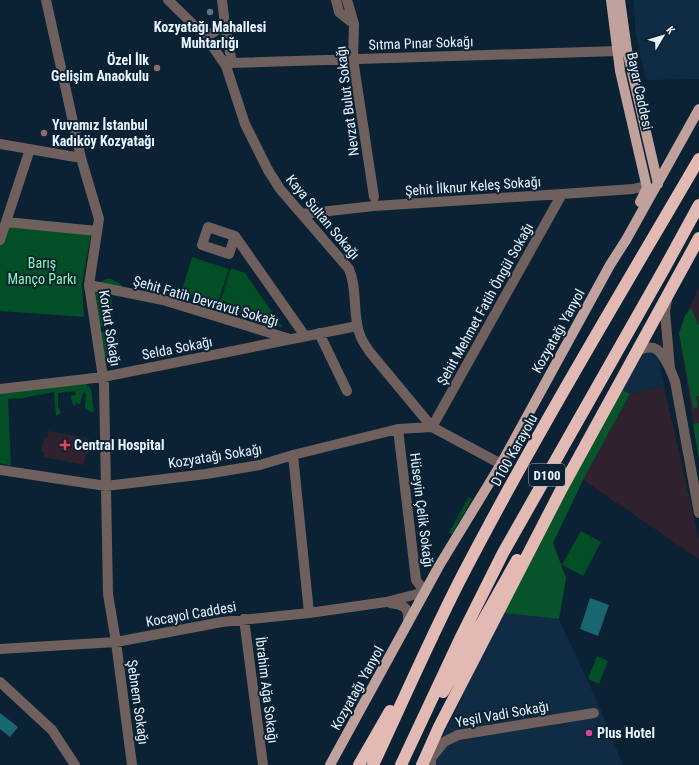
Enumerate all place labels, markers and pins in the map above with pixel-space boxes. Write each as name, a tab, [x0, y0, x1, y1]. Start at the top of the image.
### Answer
marker: Kozyatağı Mahallesi Muhtarlığı	[205, 7, 215, 17]
place label: Kozyatağı Mahallesi Muhtarlığı	[154, 19, 266, 51]
place label: Özel İlk Gelişim Anaokulu	[51, 52, 149, 84]
marker: Özel İlk Gelişim Anaokulu	[152, 63, 162, 73]
place label: Yuvamız İstanbul Kadıköy Kozyatağı	[52, 117, 155, 149]
marker: Yuvamız İstanbul Kadıköy Kozyatağı	[39, 128, 49, 138]
place label: Central Hospital	[74, 437, 164, 453]
marker: Central Hospital	[59, 439, 71, 451]
place label: Plus Hotel	[597, 725, 655, 741]
marker: Plus Hotel	[584, 728, 594, 738]

